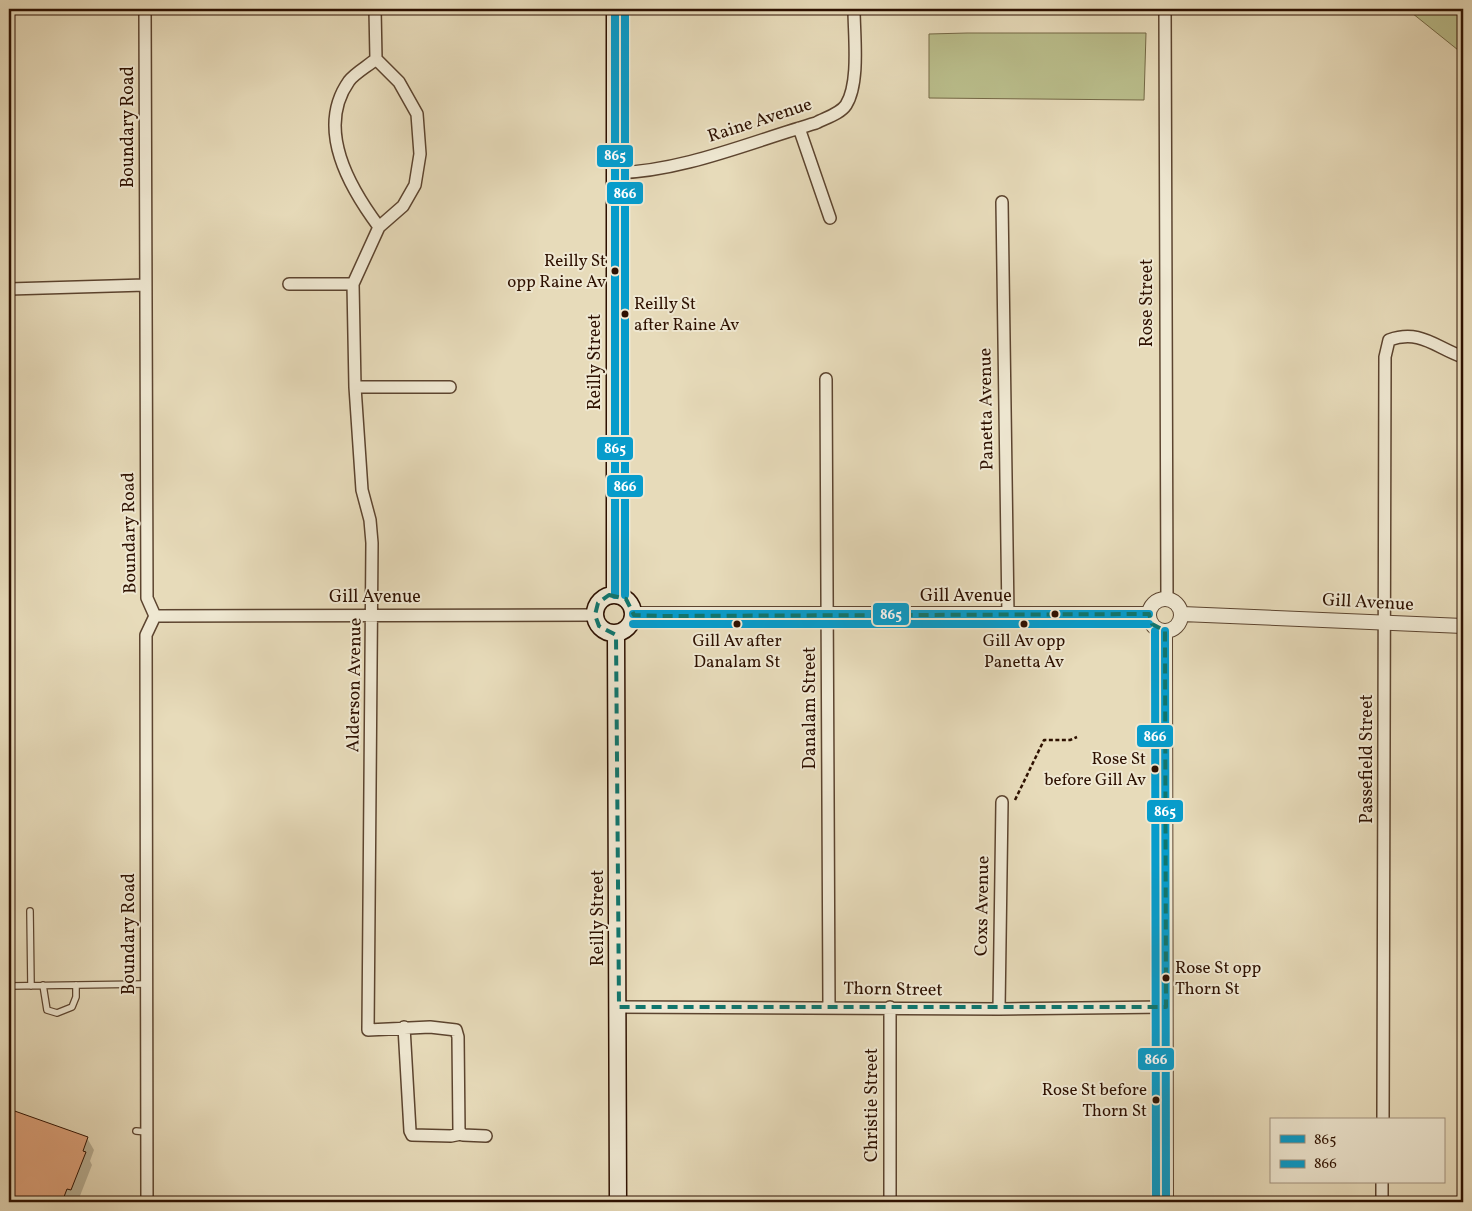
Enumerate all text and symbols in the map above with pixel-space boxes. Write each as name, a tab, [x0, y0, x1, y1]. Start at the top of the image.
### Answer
street label: Boundary Road	[116, 66, 141, 188]
street label: Raine Avenue	[705, 92, 815, 150]
line badge: 865	[596, 144, 634, 168]
text: 865	[604, 147, 626, 166]
line badge: 866	[606, 181, 644, 205]
text: 866	[613, 185, 637, 204]
place label: Reilly St opp Raine Av	[507, 250, 606, 294]
street label: Rose Street	[1135, 259, 1160, 347]
marker: Reilly St opp Raine Av	[610, 266, 620, 276]
place label: Reilly St after Raine Av	[634, 293, 739, 337]
marker: Reilly St after Raine Av	[620, 309, 630, 319]
street label: Reilly Street	[583, 314, 608, 410]
street label: Panetta Avenue	[973, 347, 1001, 471]
line badge: 865	[596, 436, 634, 461]
text: 865	[604, 440, 626, 459]
street label: Boundary Road	[116, 472, 144, 594]
line badge: 866	[606, 474, 644, 498]
text: 866	[613, 478, 637, 497]
street label: Gill Avenue	[920, 584, 1012, 609]
street label: Gill Avenue	[329, 585, 421, 610]
street label: Gill Avenue	[1321, 588, 1415, 618]
line badge: 865	[872, 602, 910, 626]
text: 865	[880, 606, 902, 625]
unlabelled marker	[1050, 609, 1060, 619]
street label: Alderson Avenue	[341, 617, 369, 753]
marker: Gill Av after Danalam St	[732, 619, 742, 629]
marker: Gill Av opp Panetta Av	[1019, 619, 1029, 629]
place label: Gill Av after Danalam St	[692, 630, 782, 674]
place label: Gill Av opp Panetta Av	[983, 630, 1065, 674]
street label: Danalam Street	[798, 647, 823, 769]
street label: Passefield Street	[1355, 694, 1380, 824]
line badge: 866	[1136, 724, 1174, 748]
text: 866	[1143, 728, 1167, 747]
place label: Rose St before Gill Av	[1044, 748, 1146, 792]
marker: Rose St before Gill Av	[1150, 764, 1160, 774]
line badge: 865	[1146, 799, 1184, 823]
text: 865	[1154, 803, 1176, 822]
street label: Coxs Avenue	[970, 856, 996, 956]
street label: Reilly Street	[586, 870, 611, 966]
street label: Boundary Road	[117, 873, 142, 995]
place label: Rose St opp Thorn St	[1175, 957, 1262, 1001]
marker: Rose St opp Thorn St	[1161, 973, 1171, 983]
street label: Thorn Street	[843, 977, 943, 1003]
line badge: 866	[1137, 1047, 1175, 1071]
street label: Christie Street	[860, 1048, 885, 1162]
text: 866	[1144, 1051, 1168, 1070]
place label: Rose St before Thorn St	[1042, 1079, 1147, 1123]
marker: Rose St before Thorn St	[1151, 1095, 1161, 1105]
legend	[1270, 1118, 1444, 1184]
text: 865	[1314, 1130, 1336, 1151]
text: 866	[1314, 1154, 1337, 1175]

